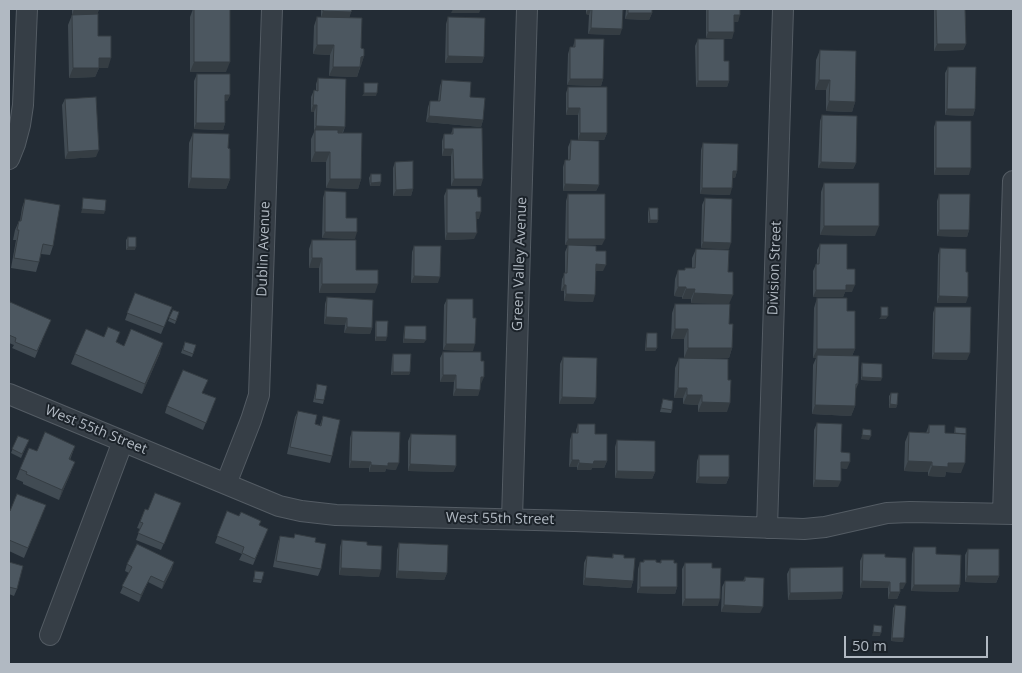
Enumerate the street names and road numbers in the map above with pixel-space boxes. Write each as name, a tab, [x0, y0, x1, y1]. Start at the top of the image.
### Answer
street label: Green Valley Avenue	[509, 197, 531, 331]
street label: Dublin Avenue	[254, 201, 274, 297]
street label: Division Street	[765, 221, 785, 315]
street label: West 55th Street	[43, 402, 149, 458]
street label: West 55th Street	[446, 510, 554, 528]

